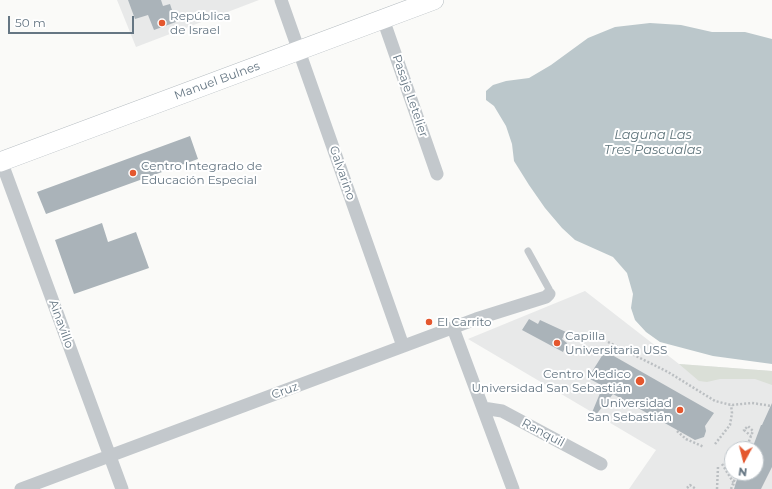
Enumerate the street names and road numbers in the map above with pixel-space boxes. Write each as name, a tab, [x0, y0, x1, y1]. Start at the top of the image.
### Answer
street label: Pasaje Letelier	[389, 53, 431, 139]
street label: Manuel Bulnes	[172, 59, 262, 103]
street label: Galvarino	[326, 144, 358, 202]
street label: Ainavillo	[46, 298, 76, 350]
street label: Cruz	[270, 380, 300, 402]
street label: Ranquil	[519, 416, 567, 450]

